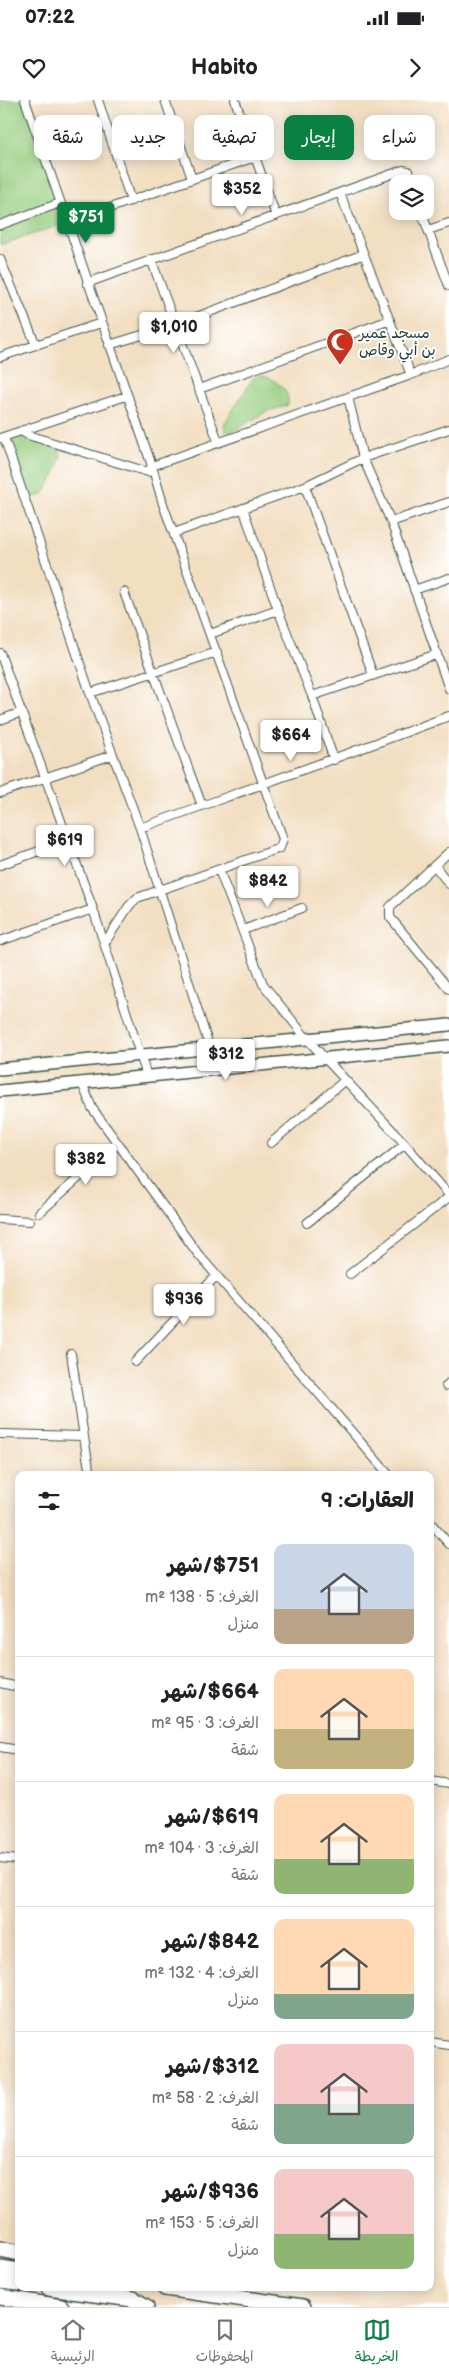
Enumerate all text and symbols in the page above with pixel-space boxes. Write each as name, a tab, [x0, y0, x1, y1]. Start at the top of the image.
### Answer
text: 07:22	[25, 6, 75, 29]
icon: heart	[20, 54, 48, 82]
text: Habito	[191, 54, 258, 81]
icon: forward	[401, 54, 429, 82]
chip: شقة	[34, 115, 102, 160]
chip: جديد	[112, 115, 184, 160]
chip: تصفية	[194, 115, 274, 160]
chip: إيجار	[284, 115, 354, 160]
chip: شراء	[364, 115, 435, 160]
pin: $352	[212, 174, 272, 216]
map controls	[389, 175, 434, 220]
button: layers	[389, 175, 434, 220]
text: $352	[223, 180, 261, 199]
pin: $751	[56, 202, 116, 244]
text: $751	[68, 208, 104, 227]
pin: $1,010	[133, 312, 215, 354]
text: $1,010	[150, 318, 198, 337]
place label: مسجد عمير بن أبي وقاص	[357, 324, 436, 363]
mosque icon: مسجد عمير بن أبي وقاص	[325, 327, 355, 366]
pin: $664	[261, 720, 321, 762]
text: $664	[271, 726, 311, 745]
pin: $619	[35, 824, 95, 867]
text: $619	[47, 831, 83, 850]
pin: $842	[238, 866, 298, 908]
text: $842	[248, 872, 288, 891]
pin: $312	[196, 1038, 256, 1081]
text: $312	[208, 1045, 244, 1064]
pin: $382	[56, 1144, 116, 1186]
text: $382	[66, 1150, 106, 1169]
pin: $936	[154, 1284, 214, 1326]
text: $936	[165, 1290, 203, 1309]
icon: filters	[35, 1487, 63, 1515]
text: العقارات: 9	[321, 1488, 414, 1513]
text: $751/شهر	[168, 1553, 259, 1578]
icon: home	[314, 1564, 374, 1624]
text: الغرف: 5 · 138 m²	[145, 1588, 259, 1607]
text: منزل	[227, 1615, 259, 1634]
text: $664/شهر	[162, 1679, 259, 1704]
icon: home	[314, 1689, 374, 1749]
text: الغرف: 3 · 95 m²	[151, 1714, 259, 1733]
text: شقة	[231, 1741, 259, 1760]
text: $619/شهر	[166, 1804, 259, 1829]
icon: home	[314, 1814, 374, 1874]
text: الغرف: 3 · 104 m²	[144, 1839, 259, 1858]
text: شقة	[231, 1866, 259, 1885]
text: $842/شهر	[163, 1929, 259, 1954]
icon: home	[314, 1939, 374, 1999]
text: الغرف: 4 · 132 m²	[144, 1964, 259, 1983]
text: منزل	[227, 1991, 259, 2010]
text: $312/شهر	[167, 2054, 259, 2079]
icon: home	[314, 2064, 374, 2124]
text: الغرف: 2 · 58 m²	[152, 2089, 259, 2108]
text: شقة	[231, 2116, 259, 2135]
text: $936/شهر	[163, 2179, 259, 2204]
icon: home	[314, 2189, 374, 2249]
text: الغرف: 5 · 153 m²	[145, 2214, 259, 2233]
text: منزل	[227, 2241, 259, 2260]
tab: الرئيسية	[51, 2316, 95, 2369]
tab: المحفوظات	[196, 2316, 253, 2369]
tab: الخريطة	[355, 2316, 398, 2369]

